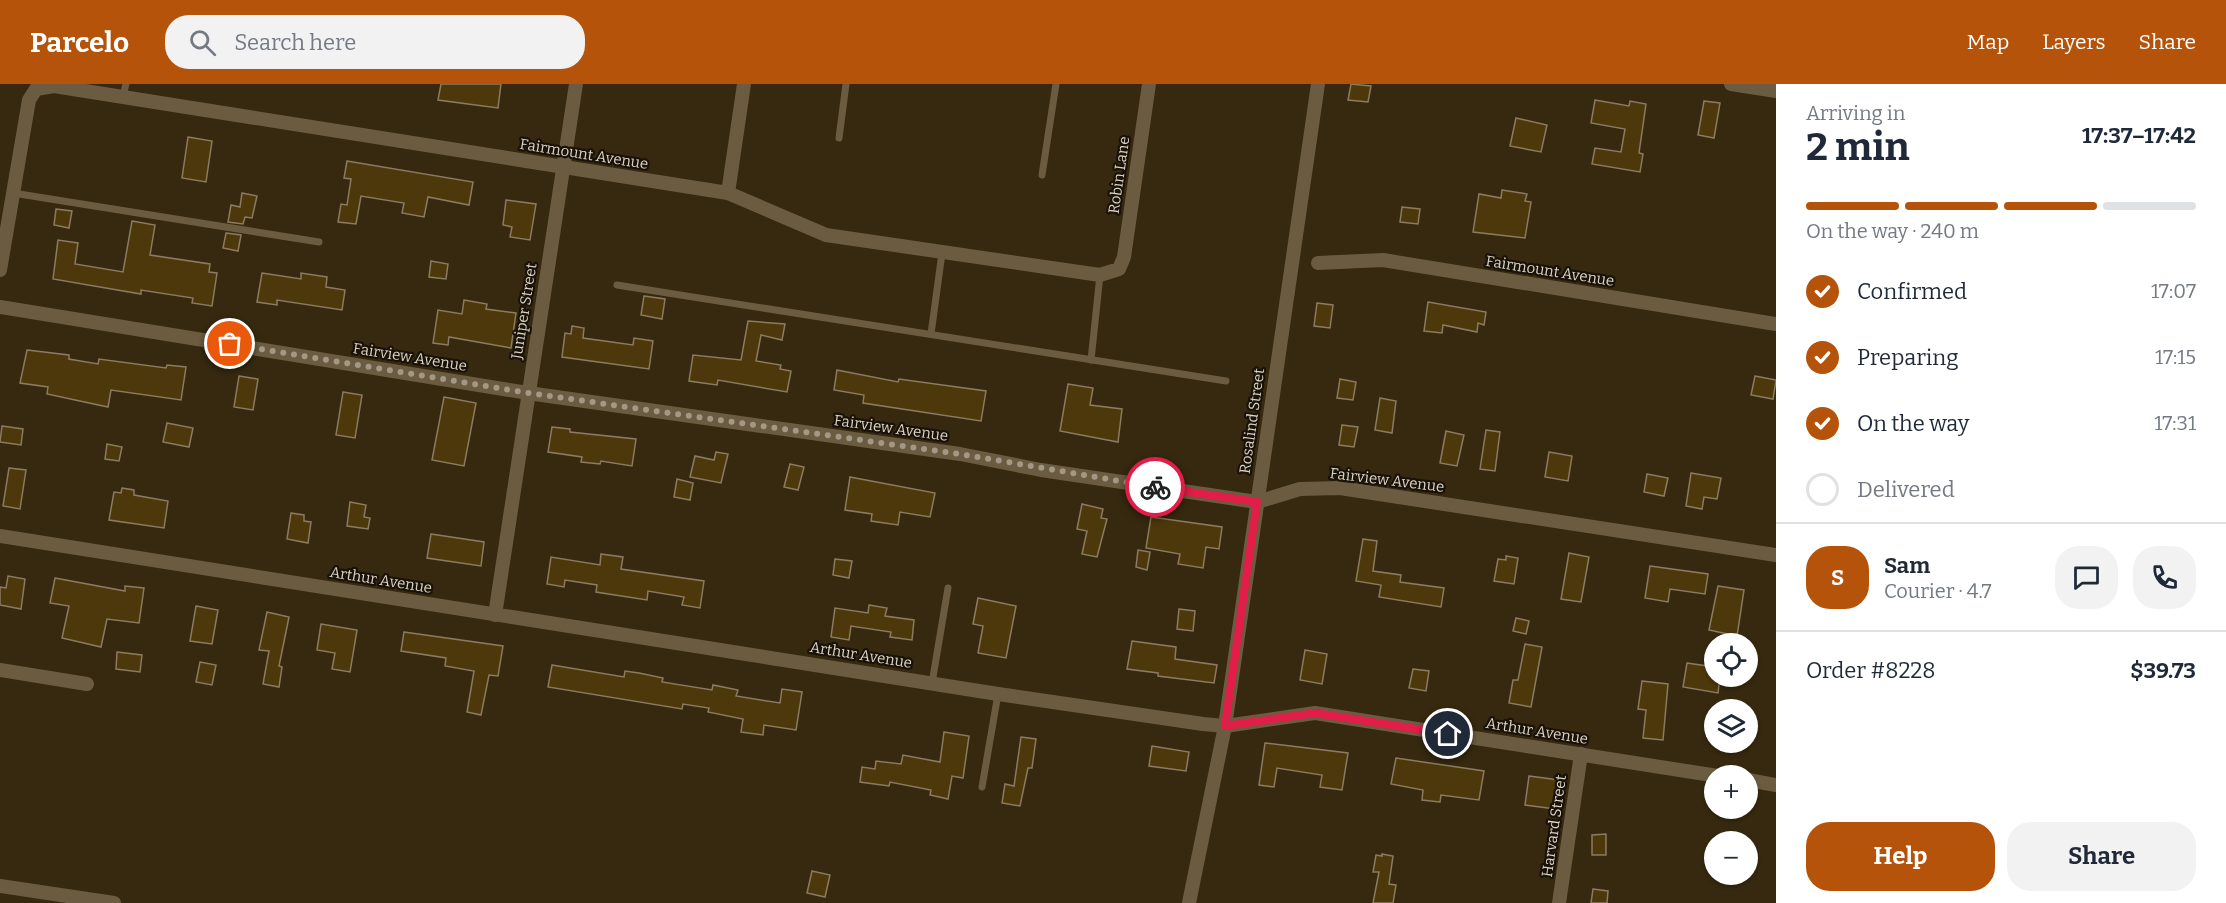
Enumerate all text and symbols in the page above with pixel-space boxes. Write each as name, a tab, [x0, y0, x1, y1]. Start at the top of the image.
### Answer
search box	[165, 15, 585, 69]
text: Parcelo	[30, 26, 129, 59]
icon: search	[186, 26, 219, 59]
text: Search here	[234, 29, 356, 56]
text: Map	[1967, 29, 2009, 55]
text: Layers	[2042, 29, 2106, 55]
text: Share	[2139, 29, 2196, 55]
text: Arriving in	[1806, 101, 1905, 125]
text: 17:37–17:42	[2082, 122, 2196, 149]
text: 2 min	[1806, 124, 1910, 170]
street label: Fairmount Avenue	[518, 135, 650, 173]
street label: Robin Lane	[1105, 135, 1133, 215]
text: On the way · 240 m	[1806, 219, 1979, 243]
street label: Fairmount Avenue	[1484, 252, 1616, 290]
street label: Juniper Street	[507, 261, 541, 361]
icon: check	[1806, 275, 1839, 308]
text: Confirmed	[1857, 278, 1967, 305]
text: 17:07	[2151, 279, 2196, 303]
pin	[204, 318, 255, 369]
icon: bag	[213, 327, 246, 360]
street label: Fairview Avenue	[352, 339, 468, 375]
icon: check	[1806, 341, 1839, 374]
text: Preparing	[1857, 344, 1959, 371]
text: 17:15	[2155, 345, 2196, 369]
street label: Rosalind Street	[1236, 367, 1268, 475]
icon: check	[1806, 407, 1839, 440]
text: On the way	[1857, 410, 1969, 437]
street label: Fairview Avenue	[833, 411, 949, 445]
text: 17:31	[2154, 411, 2196, 435]
courier	[1125, 457, 1185, 517]
street label: Fairview Avenue	[1329, 464, 1445, 496]
icon: bike	[1139, 471, 1172, 504]
text: Delivered	[1857, 476, 1955, 503]
button: chat	[2055, 546, 2118, 609]
button: phone	[2133, 546, 2196, 609]
text: Sam	[1884, 552, 1930, 579]
street label: Arthur Avenue	[329, 563, 433, 597]
text: S	[1831, 564, 1844, 591]
text: Courier · 4.7	[1884, 579, 1992, 603]
map controls	[1704, 633, 1758, 885]
button: locate	[1704, 633, 1758, 687]
street label: Arthur Avenue	[809, 638, 913, 672]
text: Order #8228	[1806, 657, 1936, 684]
text: $39.73	[2130, 657, 2196, 684]
button: layers	[1704, 699, 1758, 753]
pin	[1422, 708, 1473, 759]
street label: Arthur Avenue	[1485, 714, 1589, 748]
icon: home	[1431, 717, 1464, 750]
button: +	[1704, 765, 1758, 819]
street label: Harvard Street	[1538, 773, 1570, 878]
button: Help	[1806, 822, 1995, 891]
button: Share	[2007, 822, 2196, 891]
button: −	[1704, 831, 1758, 885]

